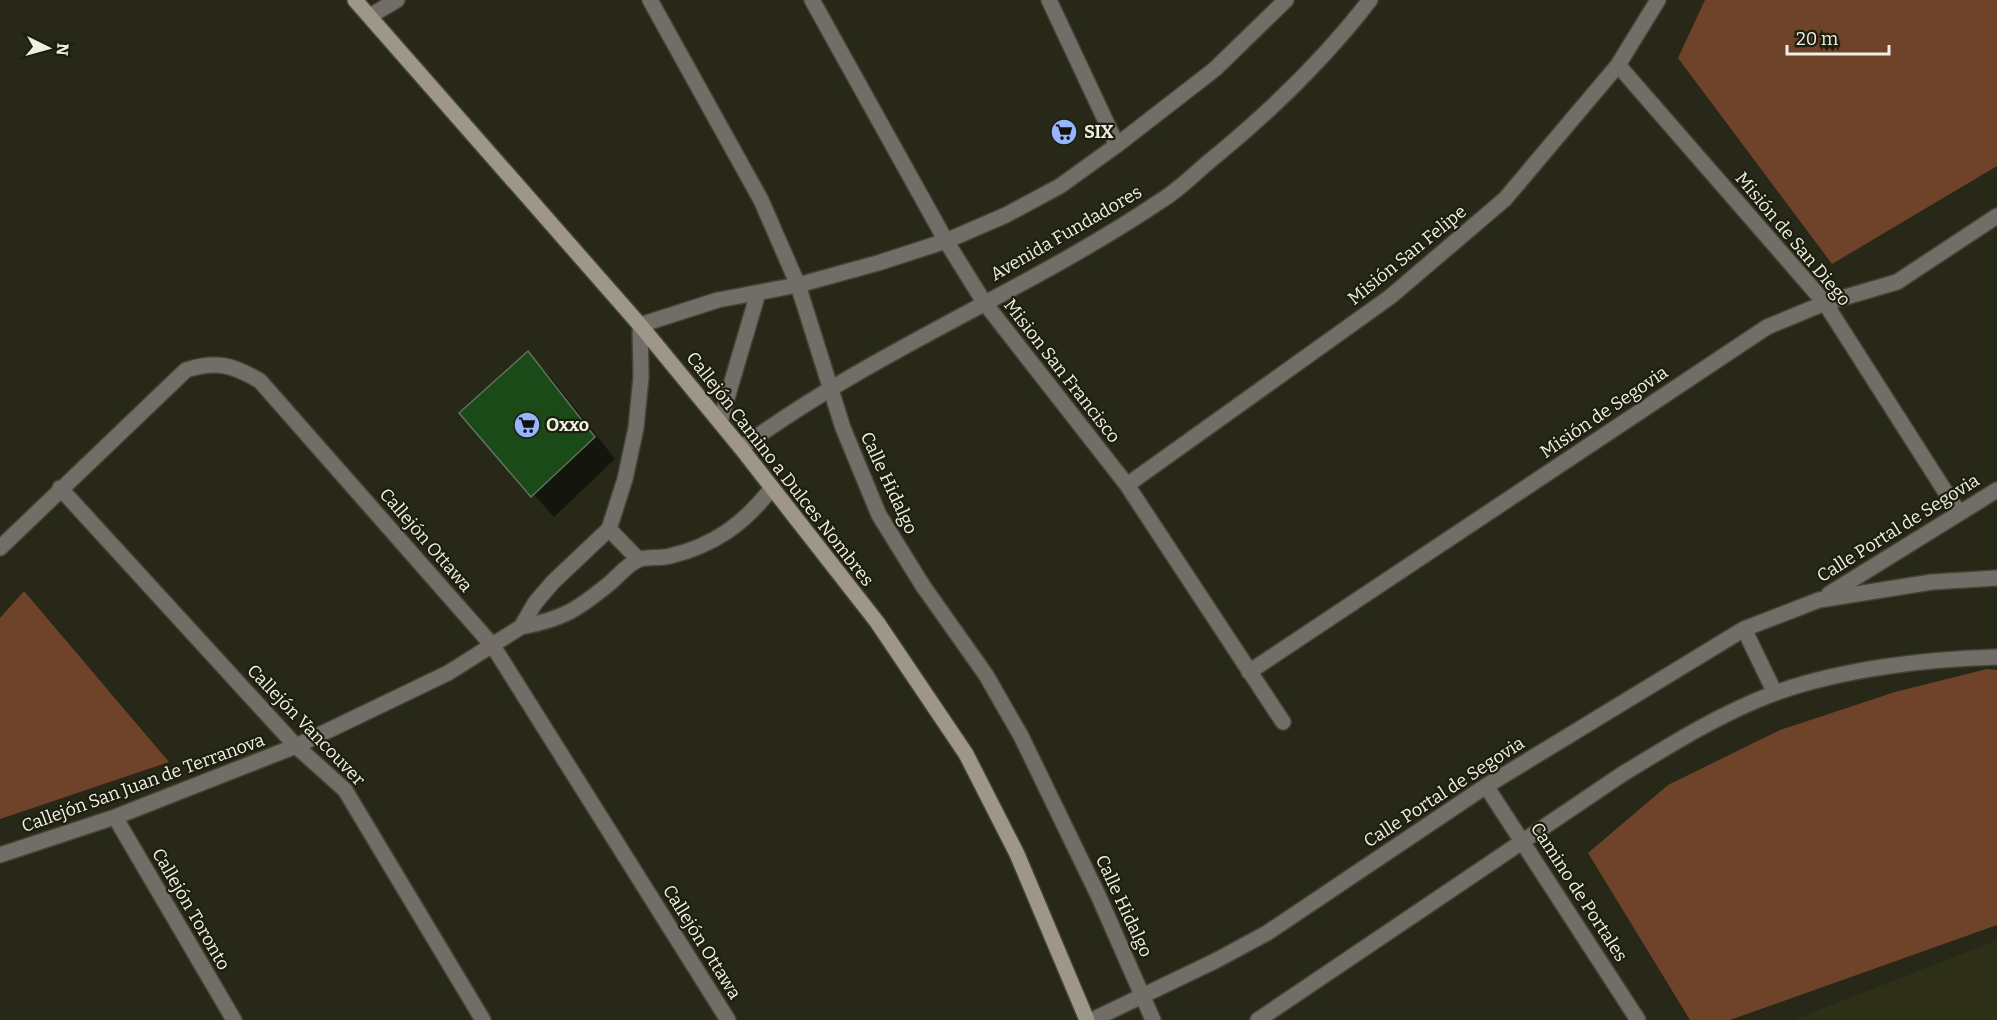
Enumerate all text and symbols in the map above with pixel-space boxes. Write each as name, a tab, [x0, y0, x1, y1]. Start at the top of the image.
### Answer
north arrow	[18, 18, 78, 78]
scale bar	[1787, 18, 1889, 56]
text: 20 m	[1796, 28, 1838, 50]
text: N	[52, 42, 72, 56]
supermarket icon: SIX	[1049, 117, 1079, 147]
place label: SIX	[1084, 121, 1114, 143]
street label: Misión de San Diego	[1731, 168, 1855, 310]
street label: Avenida Fundadores	[986, 181, 1146, 285]
street label: Misión San Felipe	[1343, 200, 1471, 310]
street label: Mision San Francisco	[999, 295, 1125, 447]
street label: Callejón Camino a Dulces Nombres	[682, 347, 878, 591]
street label: Misión de Segovia	[1536, 361, 1672, 463]
supermarket icon: Oxxo	[512, 410, 542, 440]
place label: Oxxo	[546, 414, 589, 436]
street label: Calle Hidalgo	[856, 428, 922, 538]
street label: Calle Portal de Segovia	[1813, 469, 1983, 587]
street label: Callejón Ottawa	[375, 483, 477, 597]
street label: Callejón Vancouver	[242, 660, 370, 790]
street label: Callejón San Juan de Terranova	[18, 729, 268, 837]
street label: Calle Portal de Segovia	[1359, 732, 1529, 852]
street label: Camino de Portales	[1526, 818, 1632, 966]
street label: Callejón Toronto	[147, 844, 235, 974]
street label: Calle Hidalgo	[1091, 851, 1157, 961]
street label: Callejón Ottawa	[658, 881, 746, 1003]

